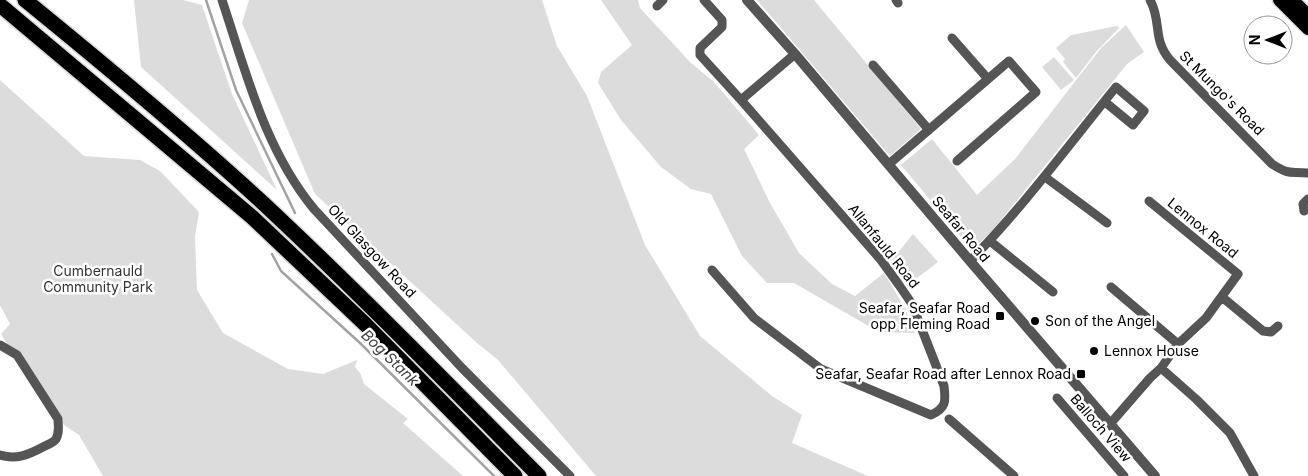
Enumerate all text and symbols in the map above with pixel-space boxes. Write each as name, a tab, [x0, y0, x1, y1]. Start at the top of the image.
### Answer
north arrow	[1243, 15, 1293, 65]
text: N	[1246, 35, 1263, 45]
street label: St Mungo's Road	[1176, 47, 1268, 139]
street label: Seafar Road	[929, 192, 994, 265]
street label: Lennox Road	[1165, 194, 1242, 261]
street label: Old Glasgow Road	[325, 200, 420, 301]
street label: Allanfauld Road	[845, 200, 924, 291]
park label: Cumbernauld Community Park	[43, 262, 153, 295]
place label: Seafar, Seafar Road opp Fleming Road	[859, 299, 990, 332]
marker: Seafar, Seafar Road opp Fleming Road	[994, 310, 1006, 322]
place label: Son of the Angel	[1045, 312, 1155, 329]
marker: Son of the Angel	[1029, 315, 1041, 327]
water label: Bog Stank	[358, 325, 424, 390]
place label: Lennox House	[1104, 342, 1199, 359]
marker: Lennox House	[1088, 345, 1100, 357]
place label: Seafar, Seafar Road after Lennox Road	[815, 365, 1071, 382]
marker: Seafar, Seafar Road after Lennox Road	[1075, 368, 1087, 380]
street label: Balloch View	[1067, 390, 1136, 465]

